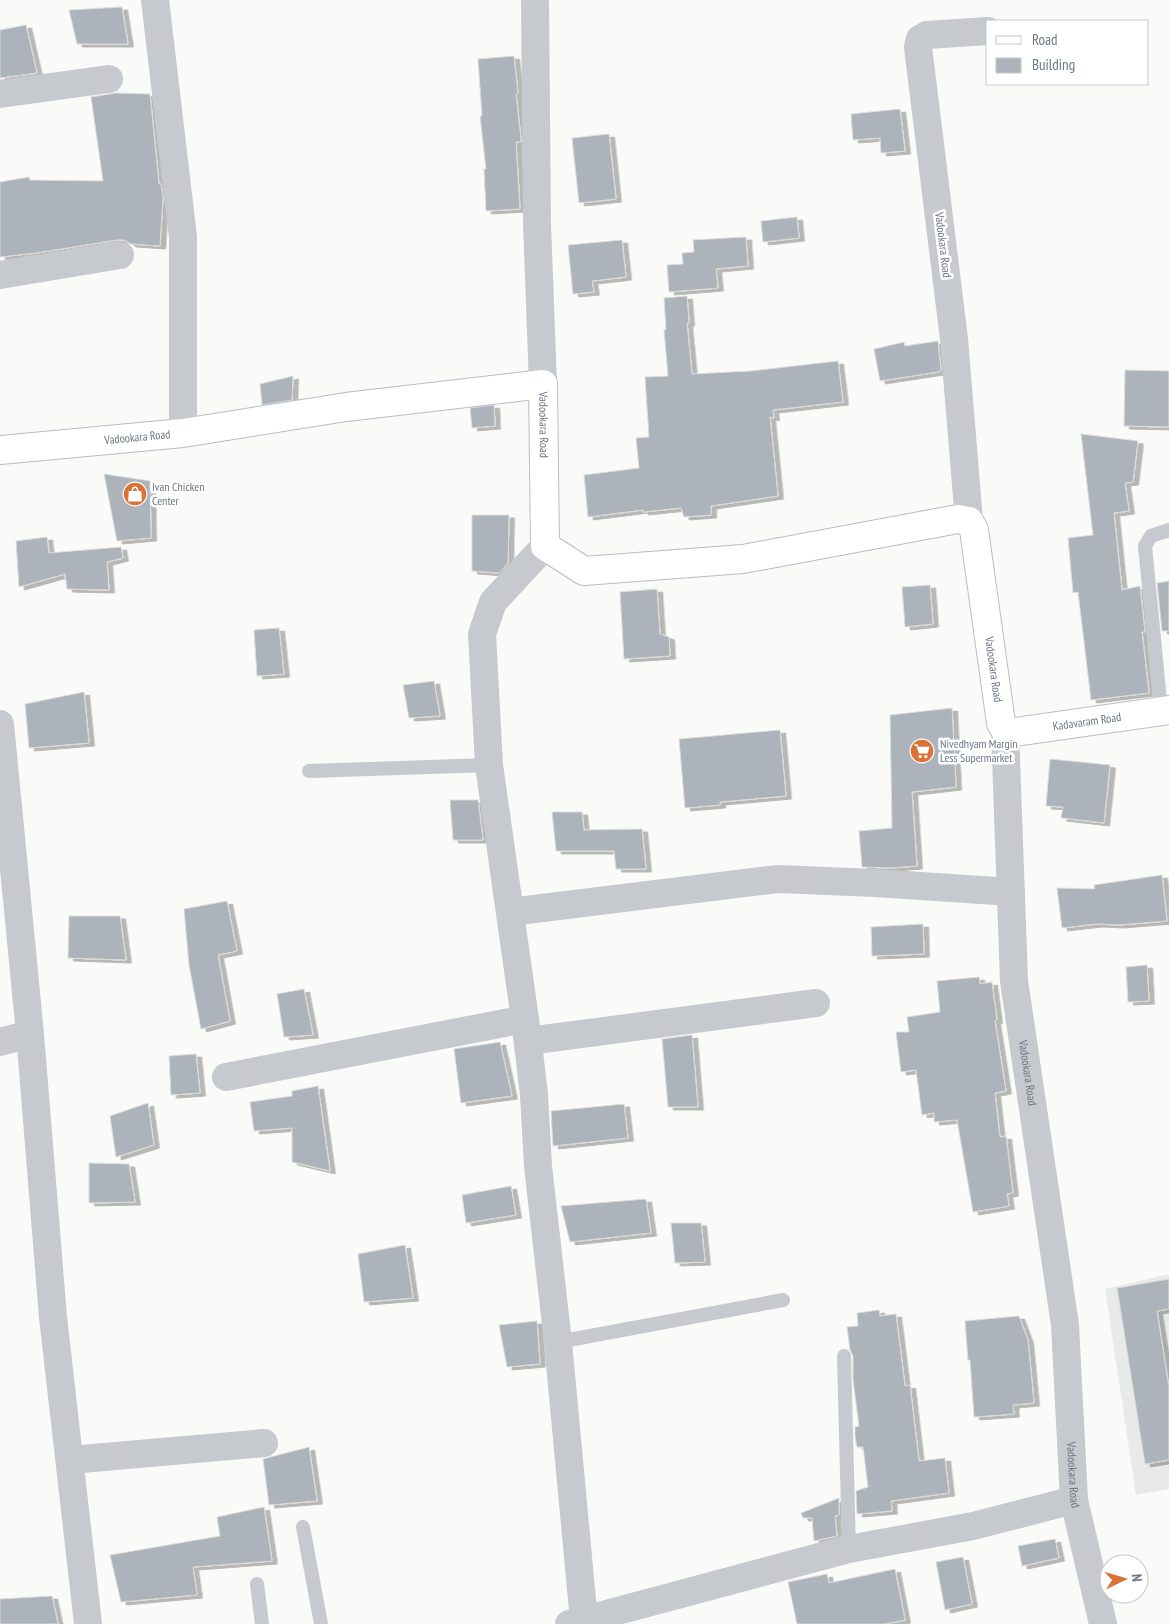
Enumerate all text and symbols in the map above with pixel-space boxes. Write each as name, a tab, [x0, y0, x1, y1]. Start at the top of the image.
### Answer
legend	[986, 20, 1149, 85]
text: Road	[1032, 30, 1058, 49]
text: Building	[1032, 55, 1075, 74]
street label: Vadookara Road	[932, 210, 955, 279]
street label: Vadookara Road	[536, 391, 552, 458]
street label: Vadookara Road	[103, 426, 171, 447]
place label: Ivan Chicken Center	[152, 479, 204, 508]
shop icon: Ivan Chicken Center	[122, 481, 148, 507]
street label: Vadookara Road	[982, 635, 1006, 703]
street label: Kadavaram Road	[1052, 709, 1122, 734]
place label: Nivedhyam Margin Less Supermarket	[940, 736, 1018, 765]
supermarket icon: Nivedhyam Margin Less Supermarket	[909, 738, 935, 764]
street label: Vadookara Road	[1016, 1038, 1040, 1107]
street label: Vadookara Road	[1064, 1440, 1084, 1509]
north arrow	[1099, 1554, 1149, 1604]
text: N	[1128, 1573, 1146, 1582]

